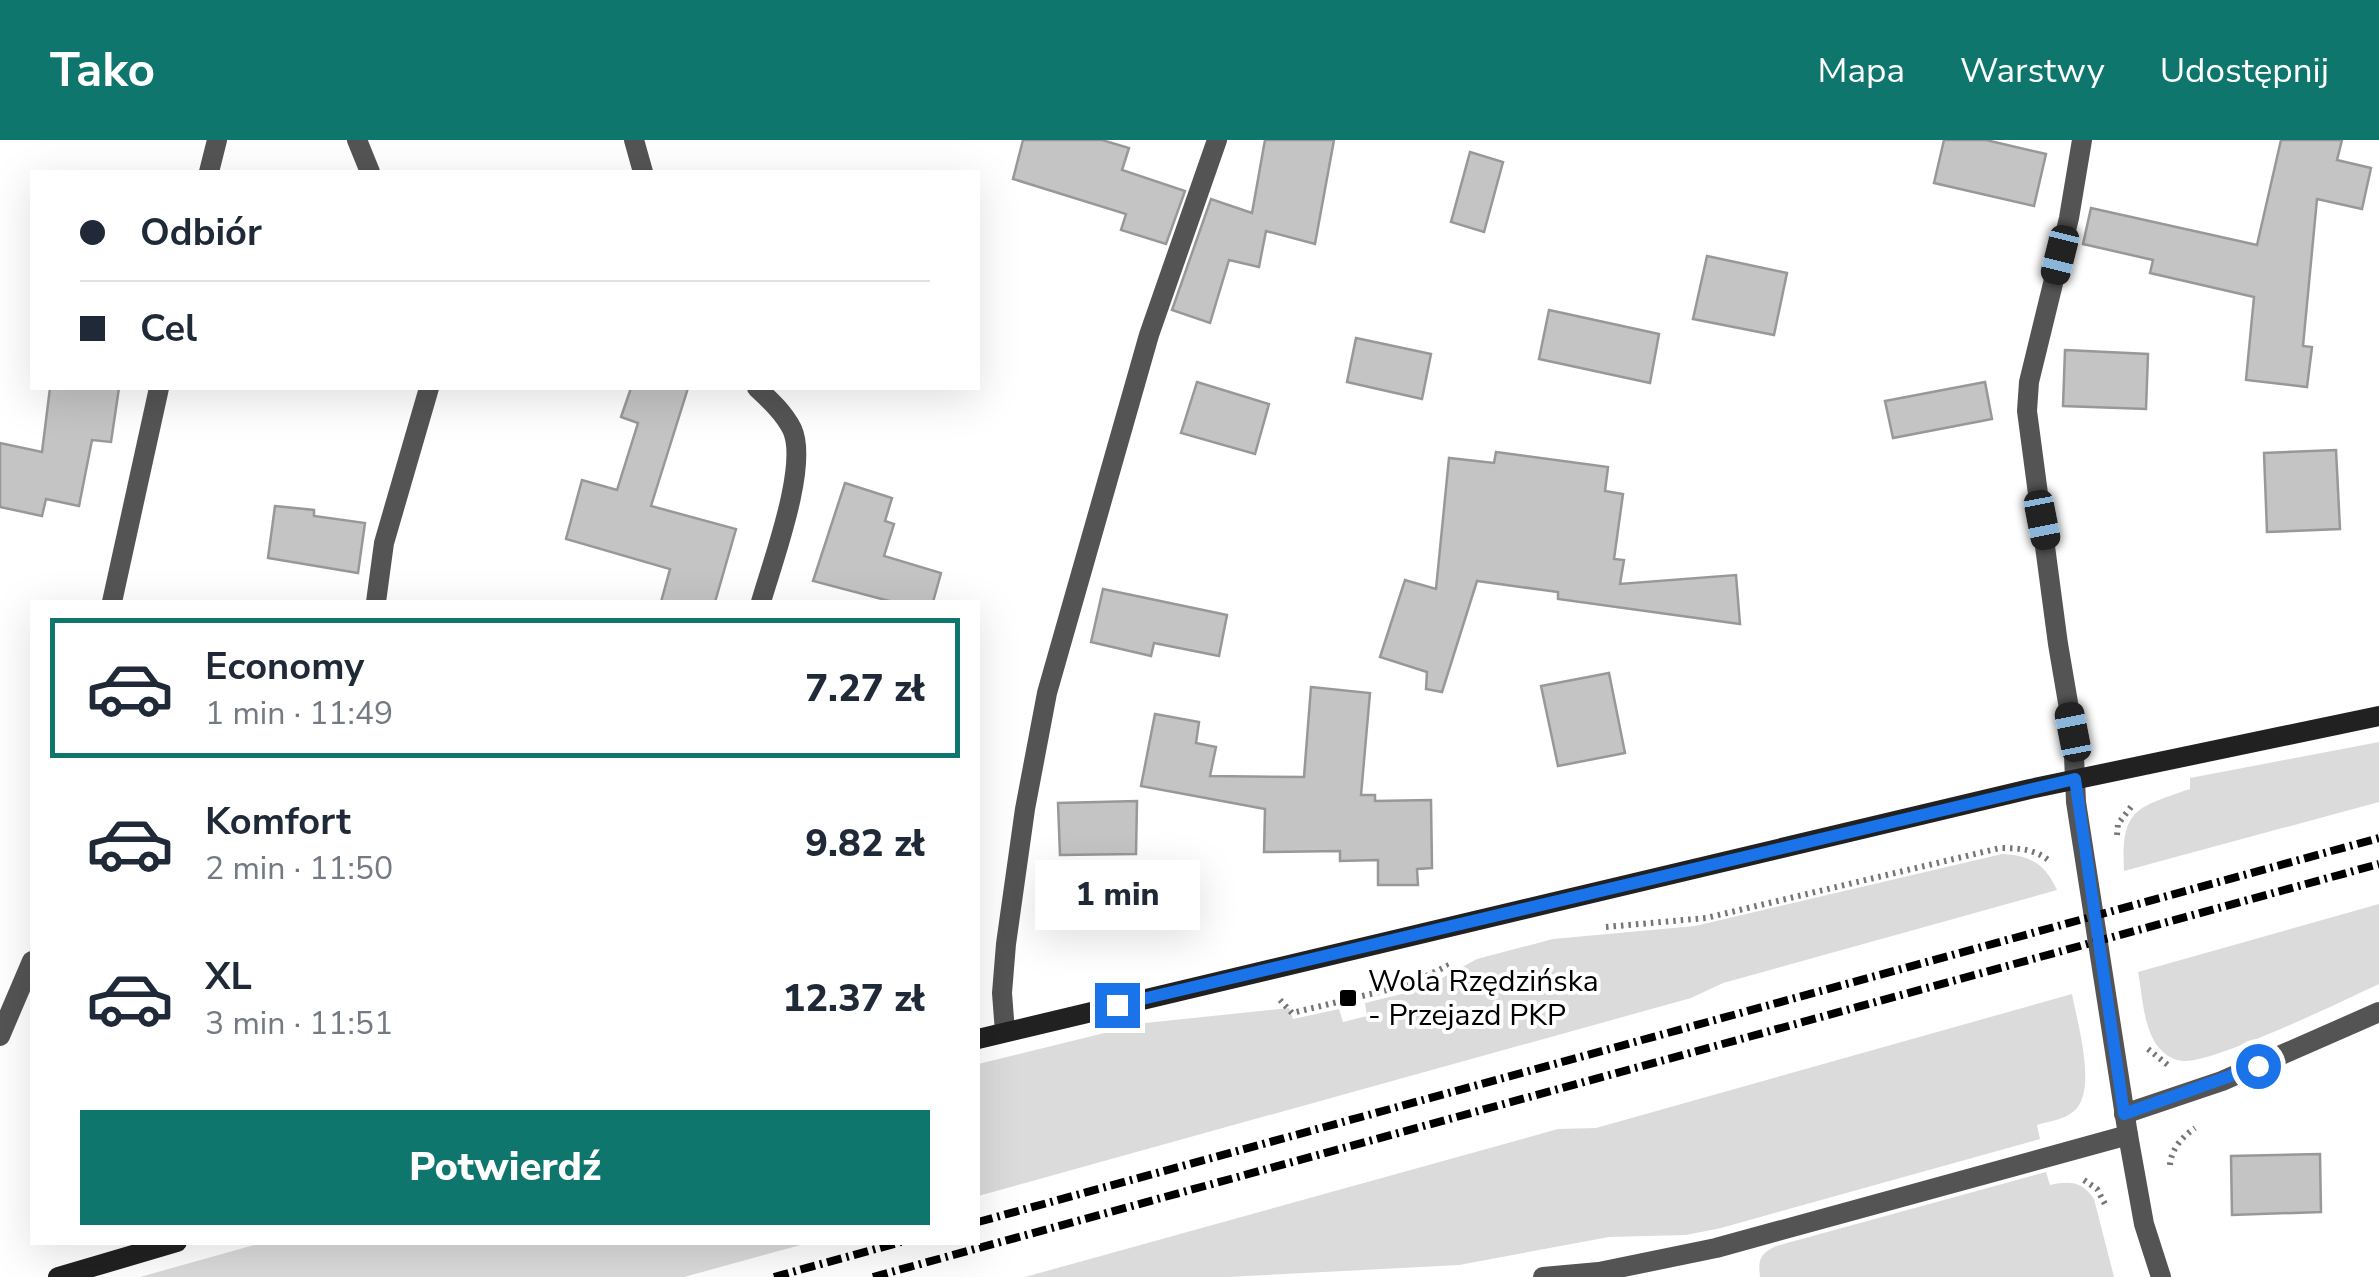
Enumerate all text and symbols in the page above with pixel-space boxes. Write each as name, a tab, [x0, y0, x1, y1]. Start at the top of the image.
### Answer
text: Tako	[50, 37, 155, 103]
text: Mapa	[1818, 47, 1905, 94]
text: Warstwy	[1960, 47, 2105, 94]
text: Udostępnij	[2160, 47, 2329, 94]
text: Odbiór	[140, 207, 262, 258]
car	[2038, 222, 2082, 288]
text: Cel	[140, 303, 197, 354]
car	[2022, 488, 2062, 552]
text: Economy	[205, 641, 364, 692]
icon: car	[85, 643, 175, 733]
text: 7.27 zł	[805, 663, 925, 714]
text: 1 min · 11:49	[205, 692, 393, 735]
car	[2053, 700, 2093, 764]
text: Komfort	[205, 796, 351, 847]
icon: car	[85, 798, 175, 888]
text: 9.82 zł	[805, 818, 925, 869]
text: 2 min · 11:50	[205, 847, 393, 890]
callout: 1 min	[1034, 860, 1200, 930]
text: 1 min	[1075, 873, 1160, 916]
text: XL	[205, 951, 252, 1002]
icon: car	[85, 953, 175, 1043]
place label: Wola Rzędzińska - Przejazd PKP	[1368, 961, 1599, 1036]
text: 12.37 zł	[782, 973, 925, 1024]
route end	[1095, 983, 1140, 1028]
marker: Wola Rzędzińska - Przejazd PKP	[1337, 987, 1359, 1009]
text: 3 min · 11:51	[205, 1002, 393, 1045]
route start	[2236, 1044, 2281, 1089]
button: Potwierdź	[80, 1110, 930, 1225]

